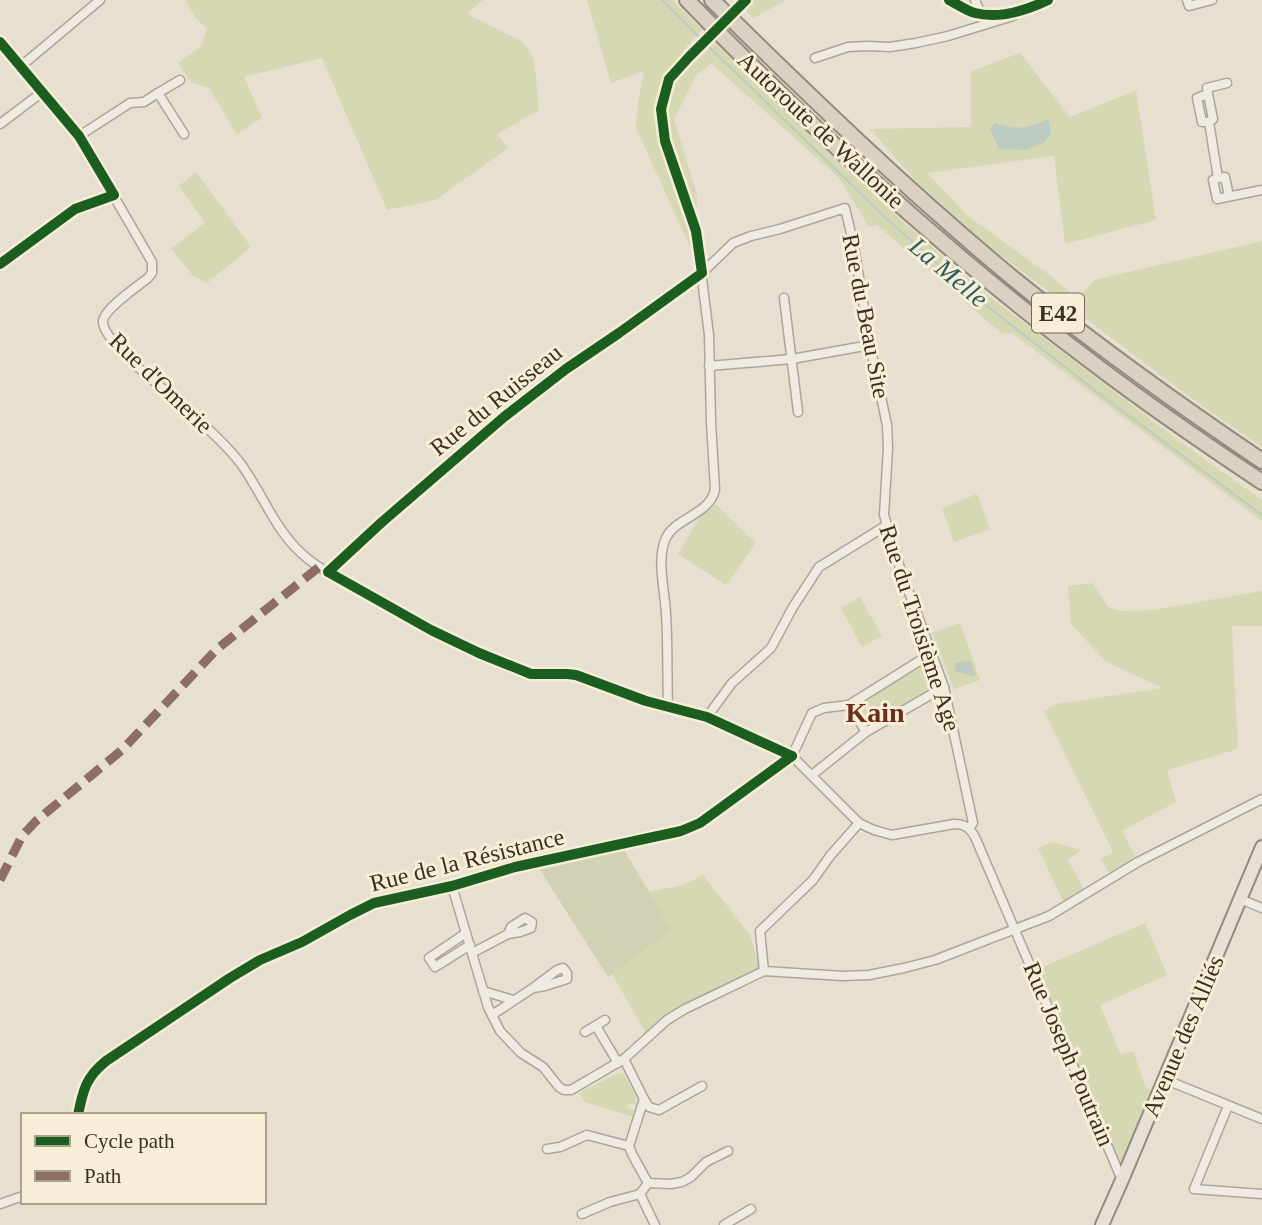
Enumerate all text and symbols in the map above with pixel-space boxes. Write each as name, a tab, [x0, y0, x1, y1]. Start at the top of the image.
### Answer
street label: Autoroute de Wallonie	[733, 46, 909, 214]
street label: Rue du Beau Site	[837, 231, 895, 401]
water label: La Melle	[903, 231, 994, 313]
road number: E42	[1032, 294, 1084, 332]
street label: Rue d'Omerie	[104, 327, 218, 439]
street label: Rue du Ruisseau	[425, 339, 567, 461]
street label: Rue du Troisième Age	[874, 522, 966, 734]
district label: Kain	[845, 697, 905, 728]
street label: Rue de la Résistance	[367, 823, 567, 897]
street label: Avenue des Alliés	[1137, 951, 1229, 1121]
street label: Rue Joseph Poutrain	[1018, 958, 1120, 1150]
legend	[21, 1113, 266, 1204]
text: Cycle path	[84, 1129, 175, 1153]
text: Path	[84, 1164, 122, 1188]

